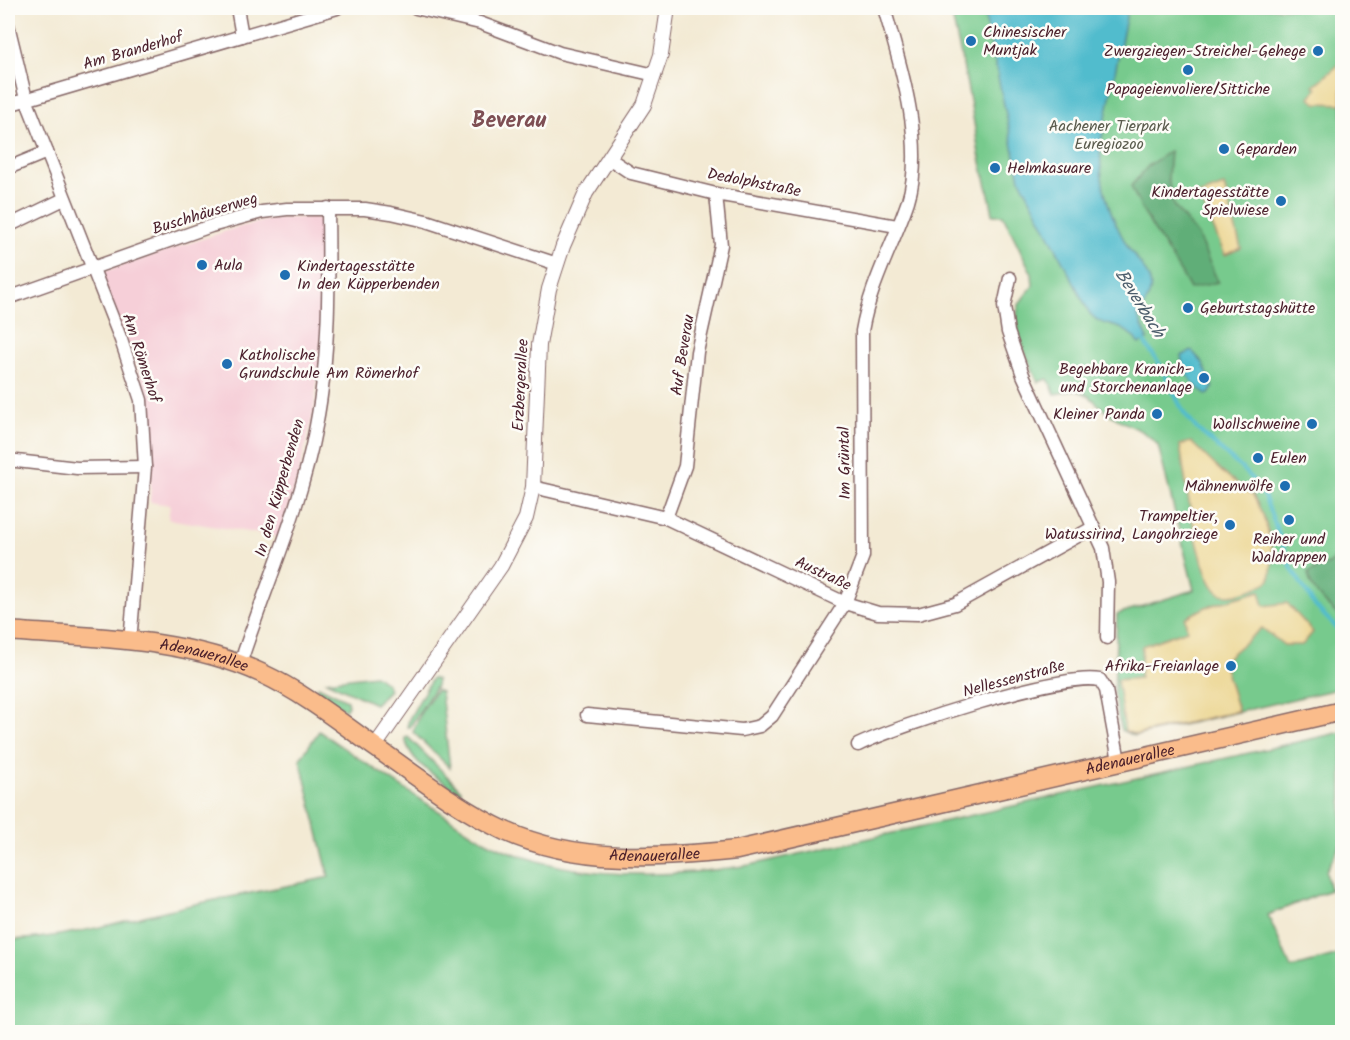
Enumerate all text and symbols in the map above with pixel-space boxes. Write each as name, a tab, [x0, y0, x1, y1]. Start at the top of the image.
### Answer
place label: Chinesischer Muntjak	[983, 20, 1068, 63]
street label: Am Branderhof	[80, 24, 188, 77]
marker: Chinesischer Muntjak	[964, 34, 978, 48]
place label: Zwergziegen-Streichel-Gehege	[1104, 39, 1306, 64]
marker: Zwergziegen-Streichel-Gehege	[1311, 44, 1325, 58]
marker: Papageienvoliere/Sittiche	[1181, 63, 1195, 77]
place label: Papageienvoliere/Sittiche	[1106, 77, 1270, 102]
district label: Beverau	[472, 104, 546, 139]
park label: Aachener Tierpark Euregiozoo	[1049, 114, 1170, 157]
place label: Geparden	[1236, 137, 1297, 162]
marker: Geparden	[1217, 142, 1231, 156]
place label: Helmkasuare	[1007, 156, 1091, 181]
marker: Helmkasuare	[988, 161, 1002, 175]
street label: Dedolphstraße	[705, 162, 803, 204]
place label: Kindertagesstätte Spielwiese	[1151, 180, 1269, 223]
street label: Buschhäuserweg	[149, 186, 261, 242]
marker: Kindertagesstätte Spielwiese	[1274, 194, 1288, 208]
place label: Aula	[214, 253, 243, 278]
place label: Kindertagesstätte In den Küpperbenden	[297, 254, 440, 297]
marker: Aula	[195, 258, 209, 272]
water label: Beverbach	[1106, 264, 1172, 345]
marker: Kindertagesstätte In den Küpperbenden	[278, 268, 292, 282]
place label: Geburtstagshütte	[1200, 296, 1315, 321]
marker: Geburtstagshütte	[1181, 301, 1195, 315]
street label: Am Römerhof	[115, 310, 168, 408]
street label: Auf Beverau	[664, 312, 702, 397]
street label: Erzbergerallee	[506, 338, 536, 432]
place label: Katholische Grundschule Am Römerhof	[239, 343, 421, 386]
marker: Katholische Grundschule Am Römerhof	[220, 357, 234, 371]
place label: Begehbare Kranich- und Storchenanlage	[1059, 357, 1192, 400]
marker: Begehbare Kranich- und Storchenanlage	[1197, 371, 1211, 385]
place label: Kleiner Panda	[1053, 402, 1145, 427]
marker: Kleiner Panda	[1150, 407, 1164, 421]
place label: Wollschweine	[1212, 412, 1300, 437]
street label: In den Küpperbenden	[248, 416, 312, 560]
marker: Wollschweine	[1305, 417, 1319, 431]
street label: Im Grüntal	[832, 426, 858, 500]
place label: Eulen	[1270, 446, 1307, 471]
marker: Eulen	[1251, 451, 1265, 465]
place label: Mähnenwölfe	[1185, 474, 1273, 499]
marker: Mähnenwölfe	[1278, 479, 1292, 493]
place label: Trampeltier, Watussirind, Langohrziege	[1045, 504, 1218, 547]
marker: Reiher und Waldrappen	[1282, 513, 1296, 527]
marker: Trampeltier, Watussirind, Langohrziege	[1223, 518, 1237, 532]
place label: Reiher und Waldrappen	[1251, 527, 1327, 570]
street label: Austraße	[791, 550, 855, 598]
street label: Adenauerallee	[158, 632, 252, 679]
street label: Nellessenstraße	[960, 653, 1068, 705]
place label: Afrika-Freianlage	[1105, 654, 1219, 679]
marker: Afrika-Freianlage	[1224, 659, 1238, 673]
street label: Adenauerallee	[1083, 737, 1177, 782]
street label: Adenauerallee	[608, 841, 701, 869]

